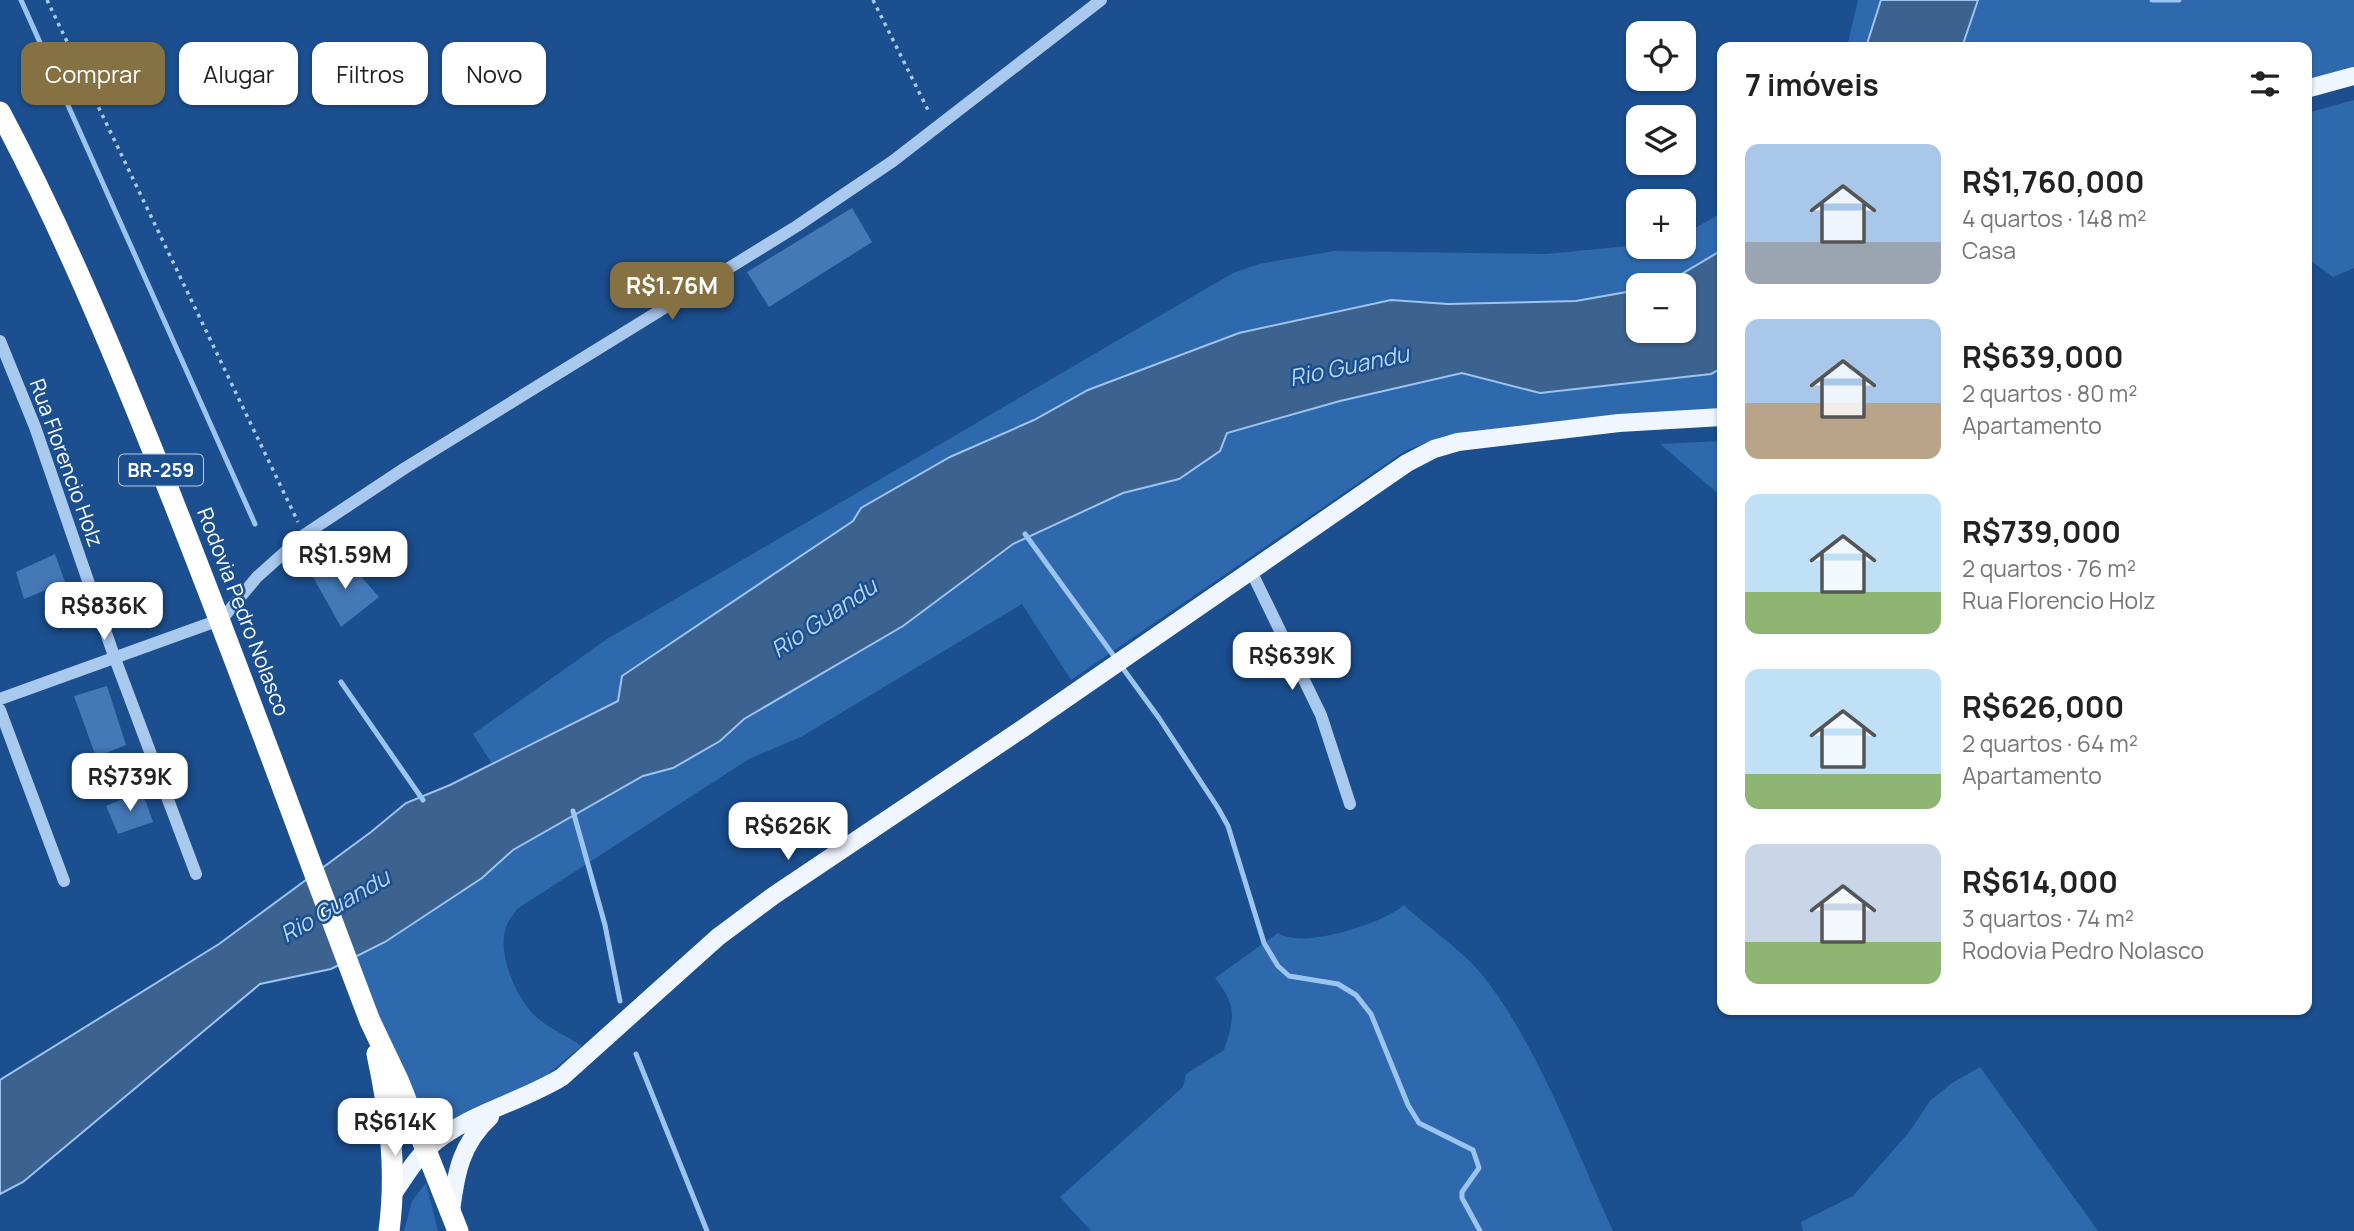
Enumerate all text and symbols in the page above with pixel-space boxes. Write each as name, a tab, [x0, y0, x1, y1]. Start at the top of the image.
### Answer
map controls	[1626, 21, 1696, 343]
button: locate	[1626, 21, 1696, 91]
chip: Comprar	[21, 42, 165, 105]
chip: Alugar	[179, 42, 298, 105]
chip: Filtros	[312, 42, 428, 105]
chip: Novo	[442, 42, 546, 105]
text: 7 imóveis	[1745, 64, 1879, 105]
icon: filters	[2246, 65, 2284, 103]
button: layers	[1626, 105, 1696, 175]
text: R$1,760,000	[1962, 161, 2144, 202]
icon: home	[1801, 172, 1885, 256]
button: +	[1626, 189, 1696, 259]
text: 4 quartos · 148 m²	[1962, 202, 2146, 234]
text: Casa	[1962, 234, 2016, 266]
pin: R$1.76M	[607, 262, 737, 322]
text: R$1.76M	[626, 269, 718, 301]
button: −	[1626, 273, 1696, 343]
water label: Rio Guandu	[1286, 336, 1414, 393]
text: R$639,000	[1962, 336, 2124, 377]
icon: home	[1801, 347, 1885, 431]
street label: Rua Florencio Holz	[24, 375, 110, 551]
text: 2 quartos · 80 m²	[1962, 377, 2137, 409]
text: Apartamento	[1962, 409, 2102, 441]
road number: BR-259	[119, 454, 203, 485]
street label: Rodovia Pedro Nolasco	[191, 503, 297, 720]
text: R$739,000	[1962, 511, 2121, 552]
icon: home	[1801, 522, 1885, 606]
pin: R$1.59M	[280, 532, 410, 591]
text: R$1.59M	[298, 538, 392, 570]
text: 2 quartos · 76 m²	[1962, 552, 2136, 584]
water label: Rio Guandu	[764, 569, 885, 664]
pin: R$836K	[47, 582, 161, 642]
text: Rua Florencio Holz	[1962, 584, 2156, 616]
text: R$836K	[61, 589, 147, 621]
pin: R$639K	[1235, 632, 1349, 692]
text: R$639K	[1249, 639, 1335, 671]
text: R$626,000	[1962, 686, 2124, 727]
icon: home	[1801, 697, 1885, 781]
text: 2 quartos · 64 m²	[1962, 727, 2138, 759]
pin: R$739K	[73, 754, 187, 813]
text: Apartamento	[1962, 759, 2102, 791]
text: R$739K	[88, 760, 172, 792]
pin: R$626K	[731, 802, 845, 862]
text: R$626K	[745, 809, 831, 841]
water label: Rio Guandu	[274, 860, 397, 949]
text: R$614,000	[1962, 861, 2118, 902]
icon: home	[1801, 872, 1885, 956]
text: 3 quartos · 74 m²	[1962, 902, 2134, 934]
text: Rodovia Pedro Nolasco	[1962, 934, 2204, 966]
pin: R$614K	[338, 1098, 452, 1158]
text: R$614K	[354, 1105, 436, 1137]

